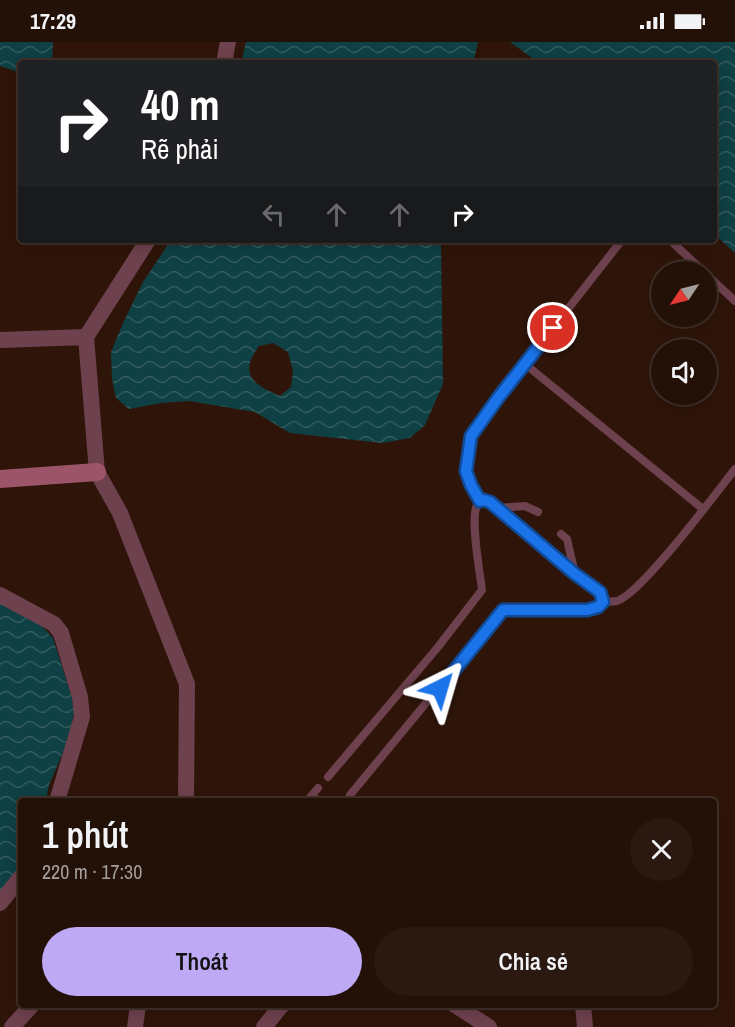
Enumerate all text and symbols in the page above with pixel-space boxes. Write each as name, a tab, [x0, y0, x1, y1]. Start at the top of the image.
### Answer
text: 17:29	[30, 6, 76, 36]
text: 40 m	[141, 77, 220, 133]
icon: right	[42, 84, 120, 162]
text: Rẽ phải	[141, 131, 219, 167]
icon: left	[257, 198, 290, 231]
icon: ahead	[320, 198, 353, 231]
icon: ahead	[383, 198, 416, 231]
icon: right	[446, 198, 479, 231]
north arrow	[651, 261, 717, 327]
map controls	[651, 261, 717, 405]
pin	[527, 302, 578, 353]
icon: arrive	[536, 311, 569, 344]
button: sound	[651, 339, 717, 405]
position arrow	[408, 656, 472, 720]
text: 1 phút	[42, 811, 128, 859]
button: close	[630, 818, 693, 881]
text: 220 m · 17:30	[42, 858, 142, 885]
button: Thoát	[42, 927, 362, 996]
button: Chia sẻ	[374, 927, 693, 996]

